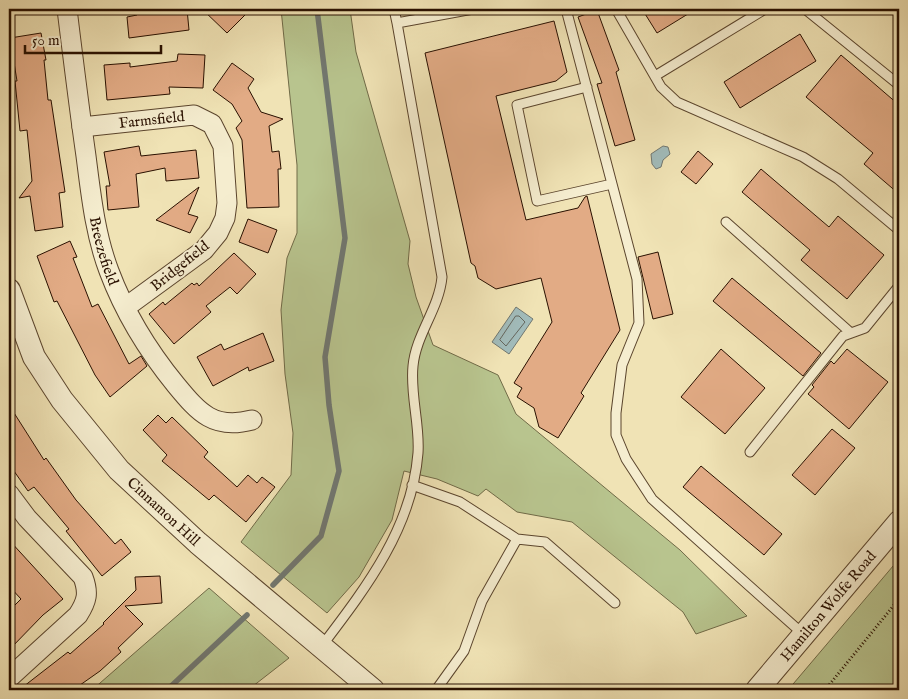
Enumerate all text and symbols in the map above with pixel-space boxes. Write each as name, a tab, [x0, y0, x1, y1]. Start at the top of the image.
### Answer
scale bar	[25, 22, 161, 54]
text: 50 m	[32, 31, 60, 50]
street label: Farmsfield	[118, 106, 186, 132]
street label: Breezefield	[85, 215, 124, 289]
street label: Bridgefield	[147, 236, 214, 295]
street label: Cinnamon Hill	[123, 473, 205, 551]
street label: Hamilton Wolfe Road	[776, 546, 881, 665]

